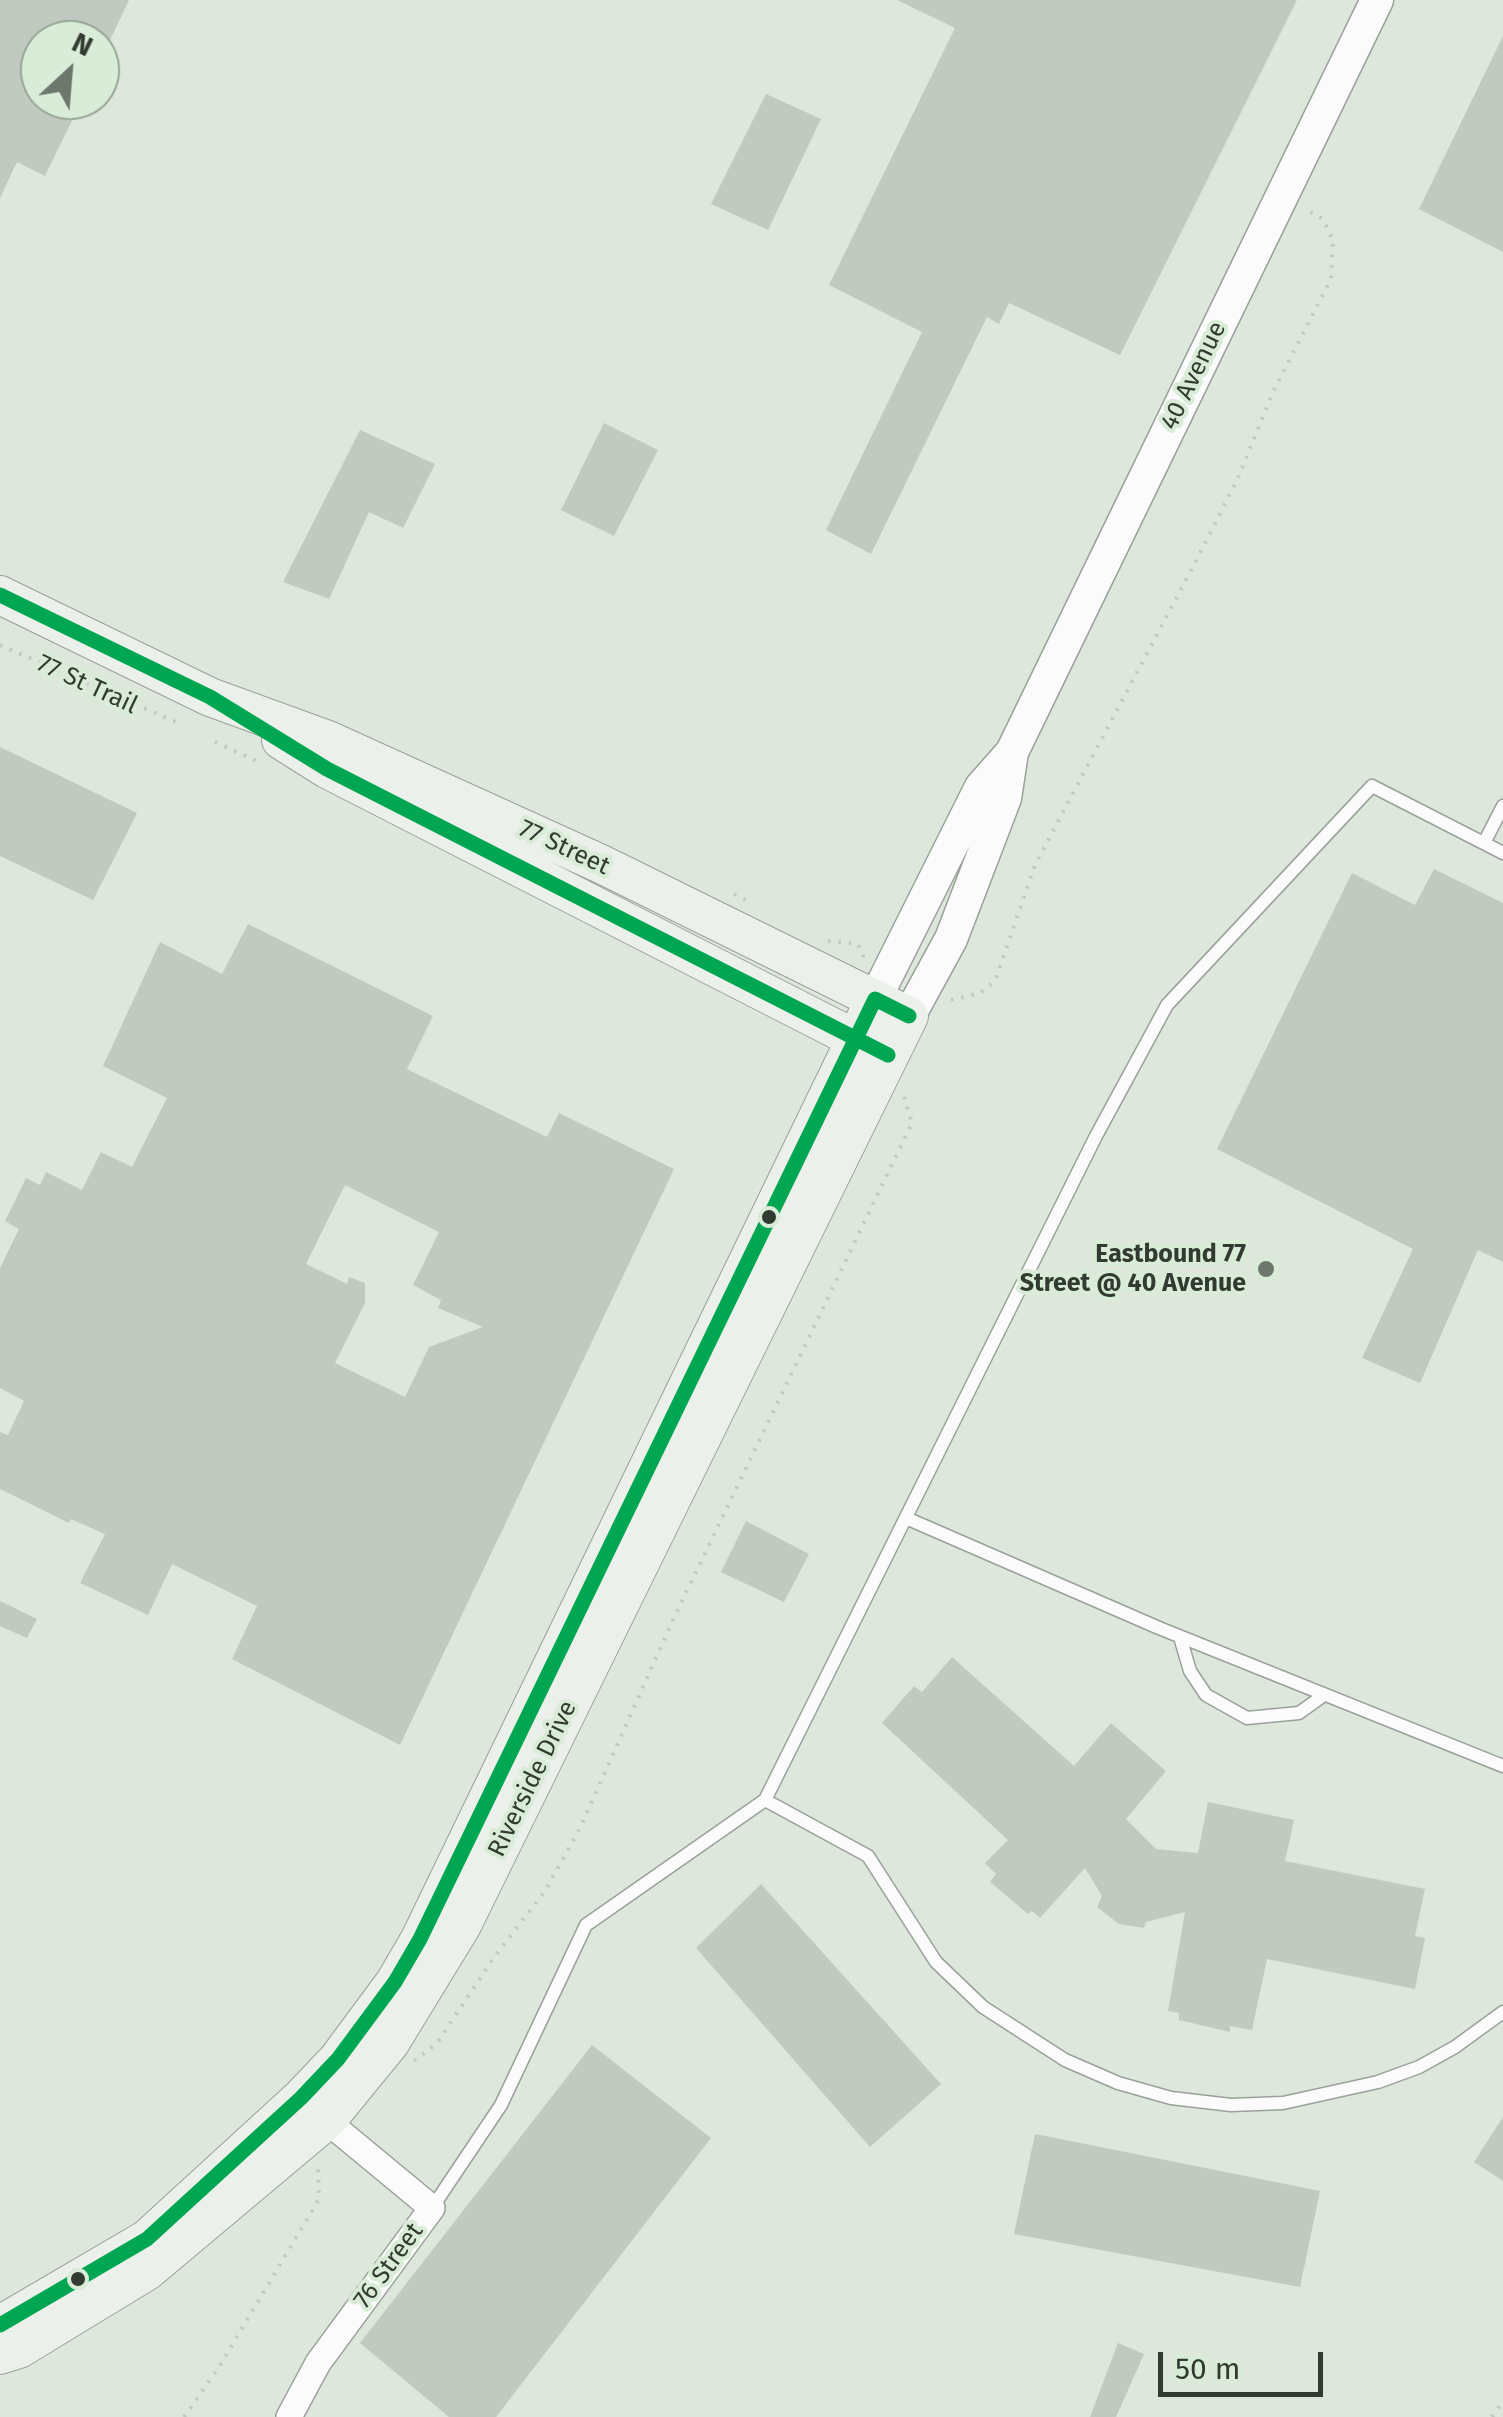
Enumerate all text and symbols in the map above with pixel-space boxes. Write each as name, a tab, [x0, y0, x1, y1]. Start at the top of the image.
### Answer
north arrow	[20, 20, 120, 120]
text: N	[67, 25, 98, 63]
street label: 40 Avenue	[1155, 317, 1233, 435]
street label: 77 St Trail	[32, 649, 142, 721]
street label: 77 Street	[514, 814, 614, 882]
unlabelled marker	[759, 1207, 779, 1227]
place label: Eastbound 77 Street @ 40 Avenue	[1020, 1240, 1246, 1299]
marker: Eastbound 77 Street @ 40 Avenue	[1255, 1258, 1277, 1280]
street label: Riverside Drive	[482, 1696, 584, 1862]
street label: 76 Street	[348, 2217, 430, 2315]
unlabelled marker	[68, 2269, 88, 2289]
scale bar	[1163, 2332, 1328, 2394]
text: 50 m	[1175, 2351, 1240, 2387]

